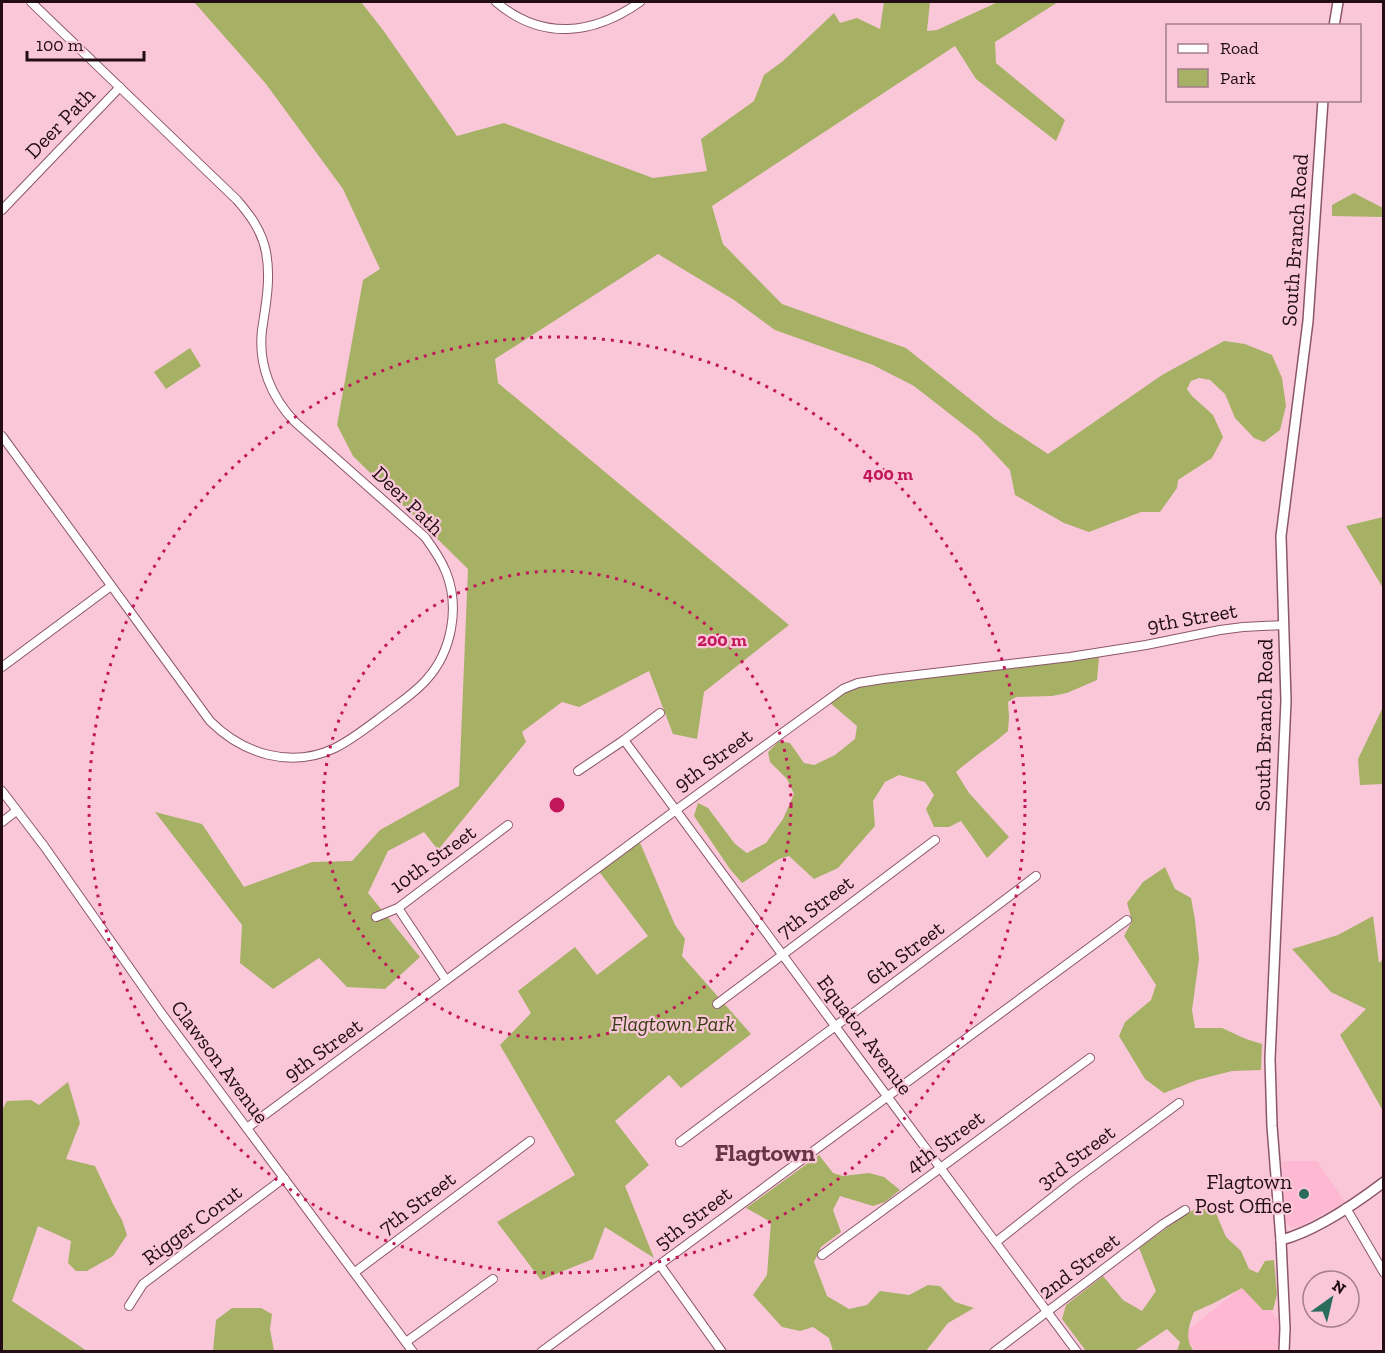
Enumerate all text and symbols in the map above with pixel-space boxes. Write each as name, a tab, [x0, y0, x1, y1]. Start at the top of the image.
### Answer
scale bar	[27, 24, 144, 62]
legend	[1166, 24, 1361, 102]
text: 100 m	[36, 34, 84, 56]
text: Road	[1220, 37, 1259, 59]
text: Park	[1220, 67, 1256, 89]
street label: Deer Path	[20, 82, 100, 163]
street label: South Branch Road	[1276, 152, 1313, 327]
street label: Deer Path	[368, 461, 449, 541]
text: 400 m	[863, 463, 913, 485]
street label: 9th Street	[1145, 597, 1239, 638]
text: 200 m	[697, 629, 747, 651]
street label: South Branch Road	[1249, 638, 1278, 812]
street label: 9th Street	[669, 723, 757, 796]
centre of rings	[547, 795, 567, 815]
street label: 10th Street	[385, 819, 481, 898]
street label: 7th Street	[771, 870, 858, 943]
street label: 6th Street	[861, 915, 949, 990]
street label: Equator Avenue	[812, 970, 919, 1100]
street label: Clawson Avenue	[166, 995, 275, 1128]
park label: Flagtown Park	[611, 1011, 735, 1036]
street label: 9th Street	[279, 1013, 367, 1086]
street label: 4th Street	[901, 1105, 989, 1178]
street label: 3rd Street	[1032, 1119, 1120, 1194]
district label: Flagtown	[715, 1138, 815, 1167]
street label: 7th Street	[373, 1166, 460, 1239]
place label: Flagtown Post Office	[1195, 1169, 1292, 1218]
street label: Rigger Corut	[137, 1179, 246, 1270]
street label: 5th Street	[649, 1180, 736, 1255]
marker: Flagtown Post Office	[1297, 1187, 1311, 1201]
street label: 2nd Street	[1033, 1227, 1124, 1304]
north arrow	[1301, 1269, 1361, 1329]
text: N	[1329, 1276, 1349, 1298]

